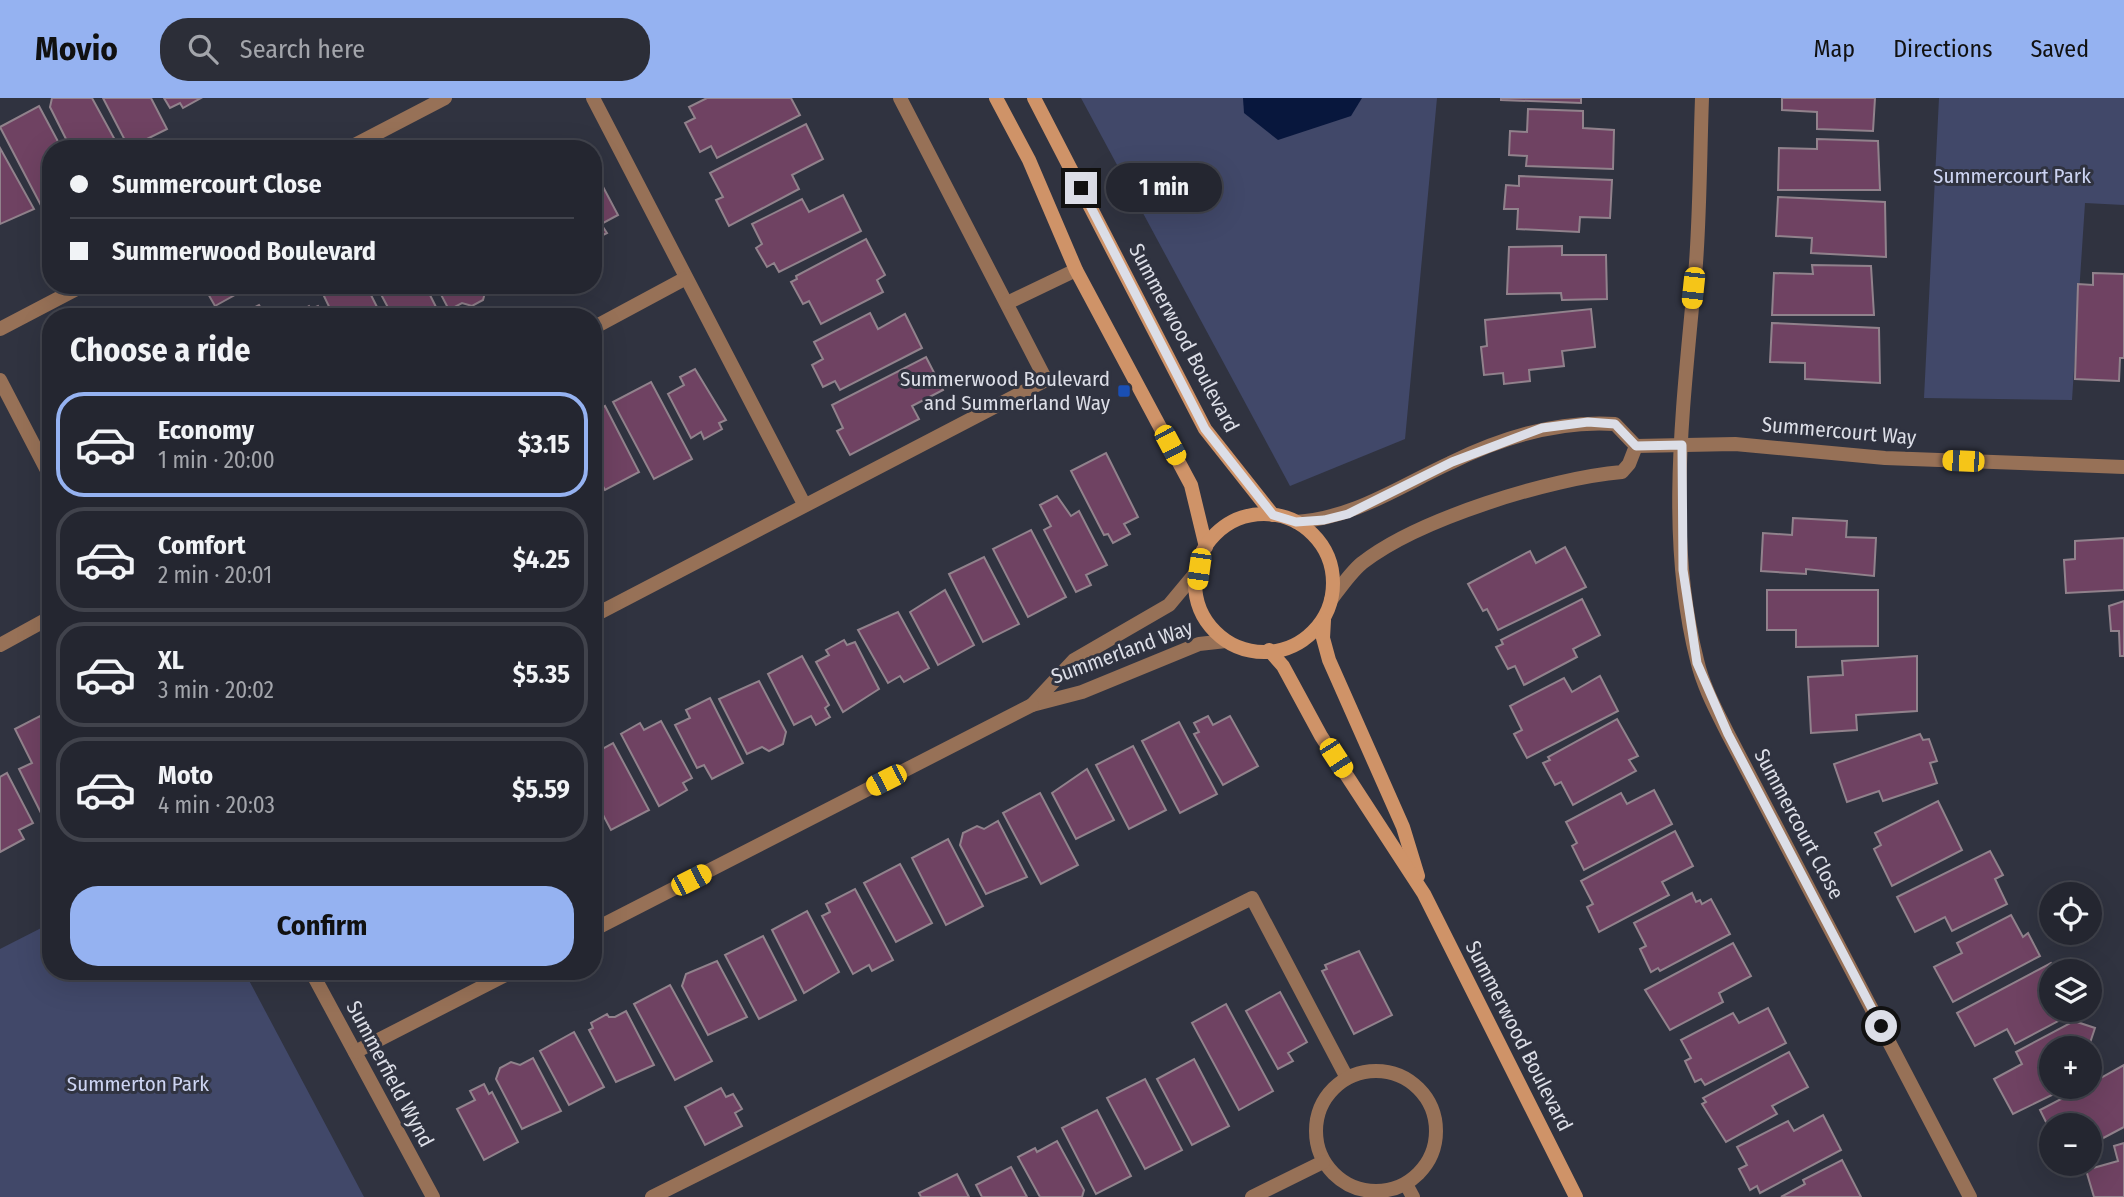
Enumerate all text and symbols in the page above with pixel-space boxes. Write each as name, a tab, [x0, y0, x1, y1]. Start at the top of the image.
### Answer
search box	[160, 18, 650, 81]
text: Movio	[35, 29, 118, 69]
icon: search	[184, 30, 222, 68]
text: Search here	[240, 34, 365, 65]
text: Map	[1814, 35, 1855, 63]
text: Directions	[1893, 35, 1992, 63]
text: Saved	[2030, 35, 2089, 63]
park label: Summercourt Park	[1933, 163, 2091, 189]
callout: 1 min	[1106, 164, 1221, 212]
text: Summercourt Close	[112, 169, 322, 200]
route end	[1065, 172, 1097, 204]
text: 1 min	[1139, 173, 1189, 201]
text: Summerwood Boulevard	[112, 236, 376, 267]
street label: Summerwood Boulevard	[1123, 239, 1245, 437]
car	[1681, 266, 1706, 310]
text: Choose a ride	[70, 331, 251, 369]
place label: Summerwood Boulevard and Summerland Way	[900, 366, 1111, 416]
marker: Summerwood Boulevard and Summerland Way	[1116, 383, 1132, 399]
street label: Summercourt Way	[1761, 411, 1918, 451]
icon: car	[74, 413, 137, 476]
text: Economy	[158, 415, 254, 446]
car	[1151, 422, 1190, 468]
text: $3.15	[518, 429, 570, 460]
text: 1 min · 20:00	[158, 446, 275, 474]
car	[1942, 450, 1985, 472]
icon: car	[74, 528, 137, 591]
text: Comfort	[158, 530, 246, 561]
text: $4.25	[513, 544, 570, 575]
car	[1186, 547, 1213, 591]
text: 2 min · 20:01	[158, 561, 272, 589]
street label: Summerland Way	[1048, 614, 1197, 690]
icon: car	[74, 643, 137, 706]
text: XL	[158, 645, 184, 676]
text: $5.35	[513, 659, 570, 690]
text: 3 min · 20:02	[158, 676, 274, 704]
car	[1316, 735, 1357, 781]
street label: Summercourt Close	[1748, 744, 1850, 904]
icon: car	[74, 758, 137, 821]
text: Moto	[158, 760, 213, 791]
car	[863, 761, 910, 799]
text: $5.59	[512, 774, 570, 805]
text: 4 min · 20:03	[158, 791, 275, 819]
car	[668, 861, 715, 899]
map controls	[2039, 882, 2102, 1176]
button: locate	[2039, 882, 2102, 945]
button: Confirm	[70, 886, 574, 966]
street label: Summerwood Boulevard	[1460, 937, 1578, 1135]
button: layers	[2039, 959, 2102, 1022]
street label: Summerfield Wynd	[341, 996, 439, 1152]
route start	[1865, 1010, 1897, 1042]
button: +	[2039, 1036, 2102, 1099]
park label: Summerton Park	[67, 1071, 209, 1097]
button: −	[2039, 1113, 2102, 1176]

